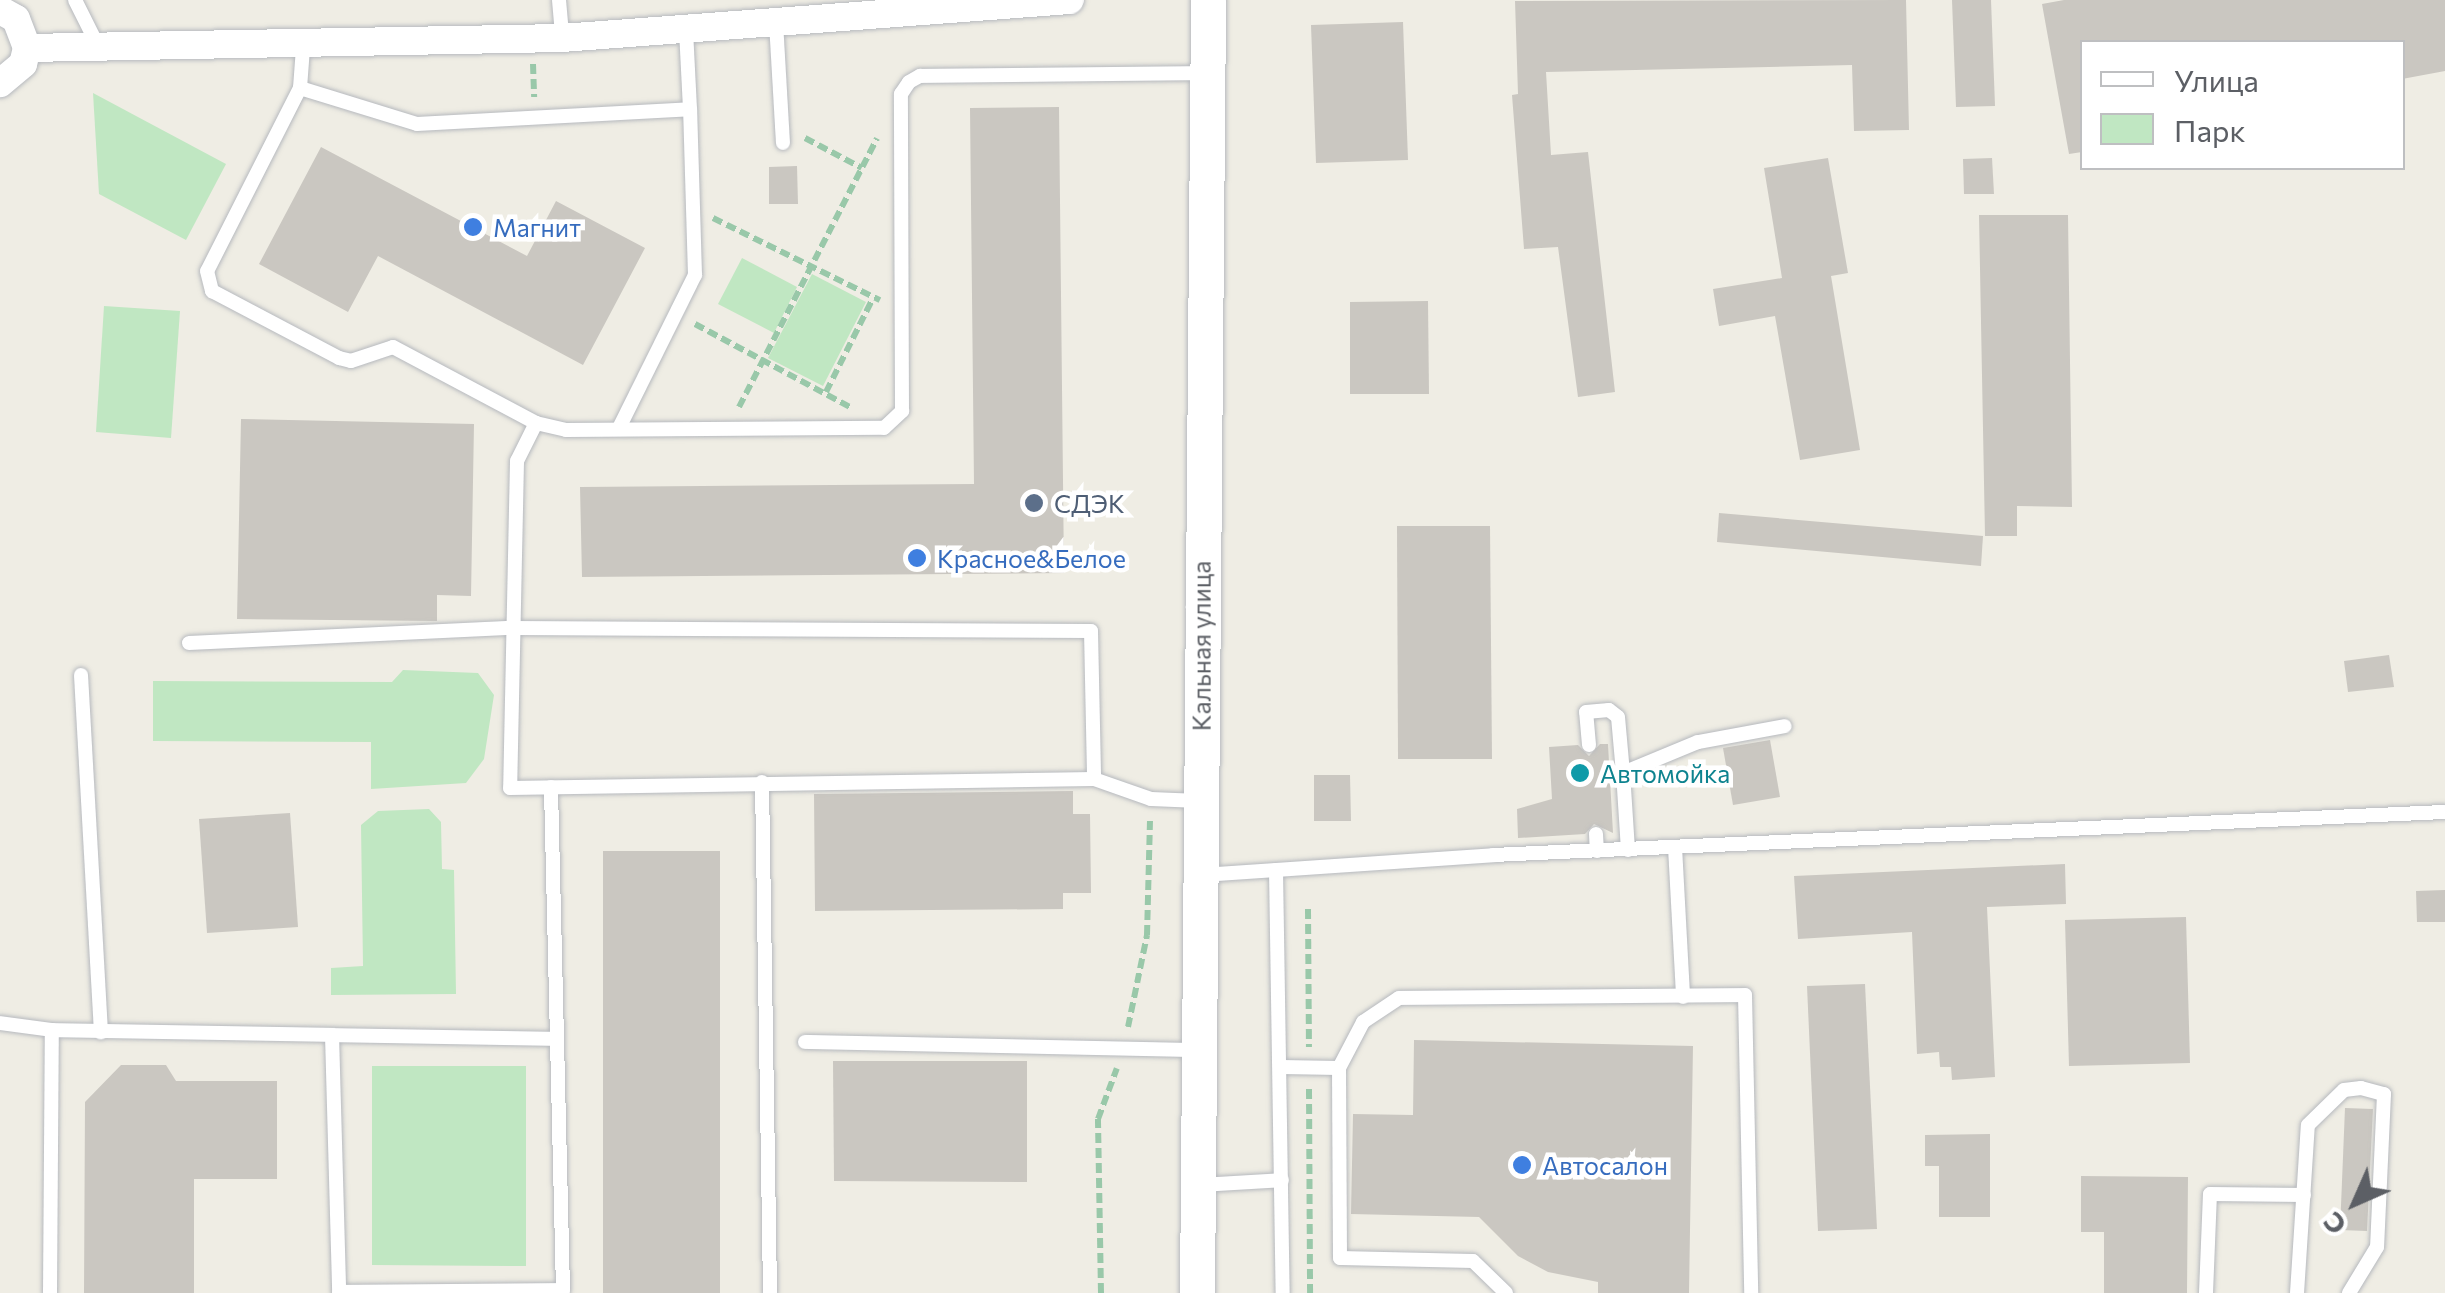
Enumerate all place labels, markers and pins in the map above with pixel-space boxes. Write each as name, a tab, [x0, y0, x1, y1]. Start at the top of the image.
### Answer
place label: Магнит	[493, 212, 581, 242]
marker: Магнит	[462, 216, 484, 238]
place label: СДЭК	[1054, 488, 1125, 518]
marker: СДЭК	[1023, 492, 1045, 514]
place label: Красное&Белое	[937, 543, 1126, 573]
marker: Красное&Белое	[906, 547, 928, 569]
place label: Автомойка	[1600, 758, 1730, 788]
marker: Автомойка	[1569, 762, 1591, 784]
place label: Автосалон	[1542, 1150, 1668, 1180]
marker: Автосалон	[1511, 1154, 1533, 1176]

